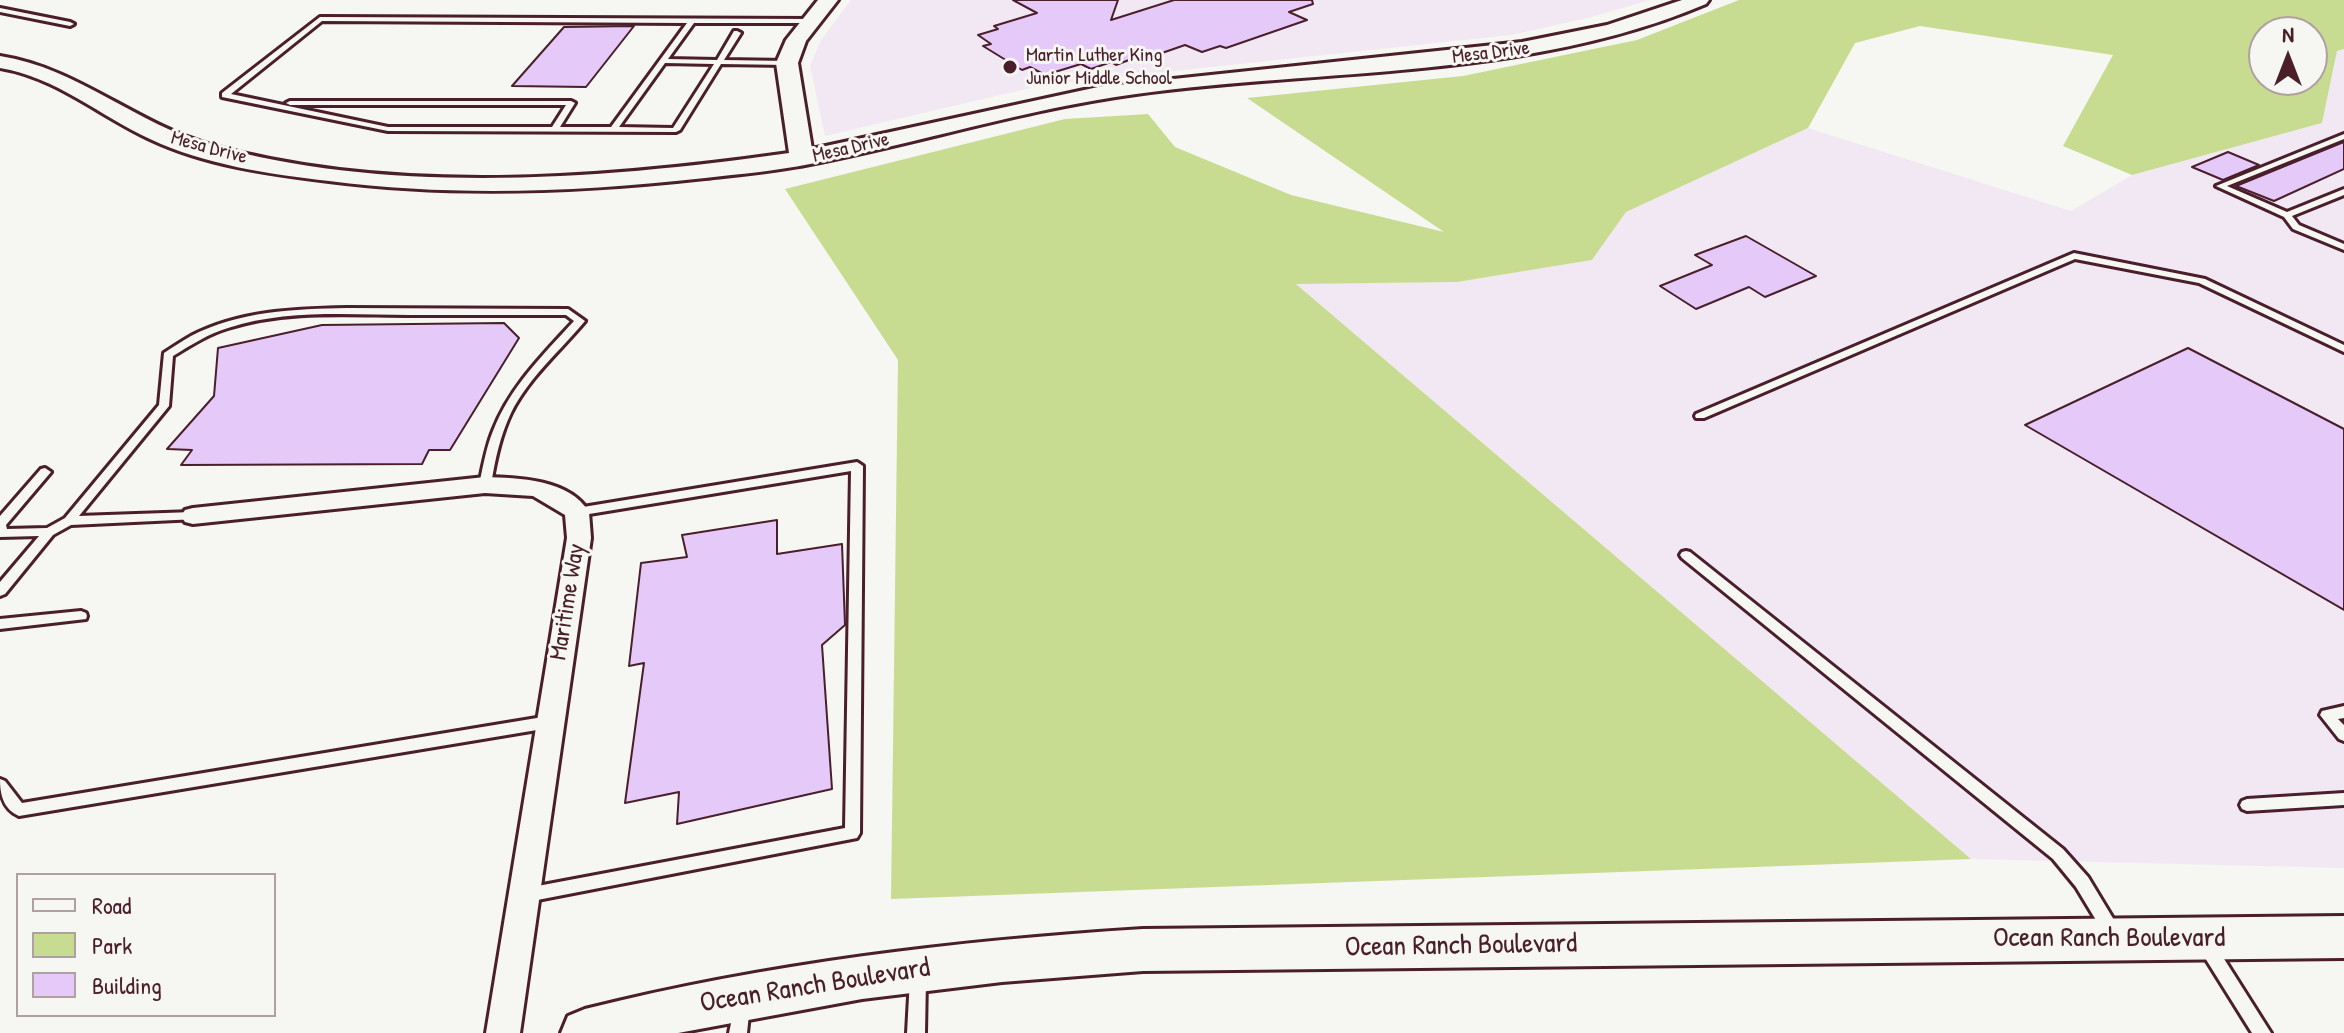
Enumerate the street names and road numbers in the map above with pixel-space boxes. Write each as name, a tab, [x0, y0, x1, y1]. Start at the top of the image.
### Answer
street label: Mesa Drive	[1451, 36, 1531, 70]
street label: Mesa Drive	[168, 126, 250, 170]
street label: Mesa Drive	[810, 128, 892, 168]
street label: Maritime Way	[545, 542, 591, 662]
street label: Ocean Ranch Boulevard	[1993, 922, 2225, 956]
street label: Ocean Ranch Boulevard	[1345, 927, 1577, 965]
street label: Ocean Ranch Boulevard	[698, 951, 932, 1021]

